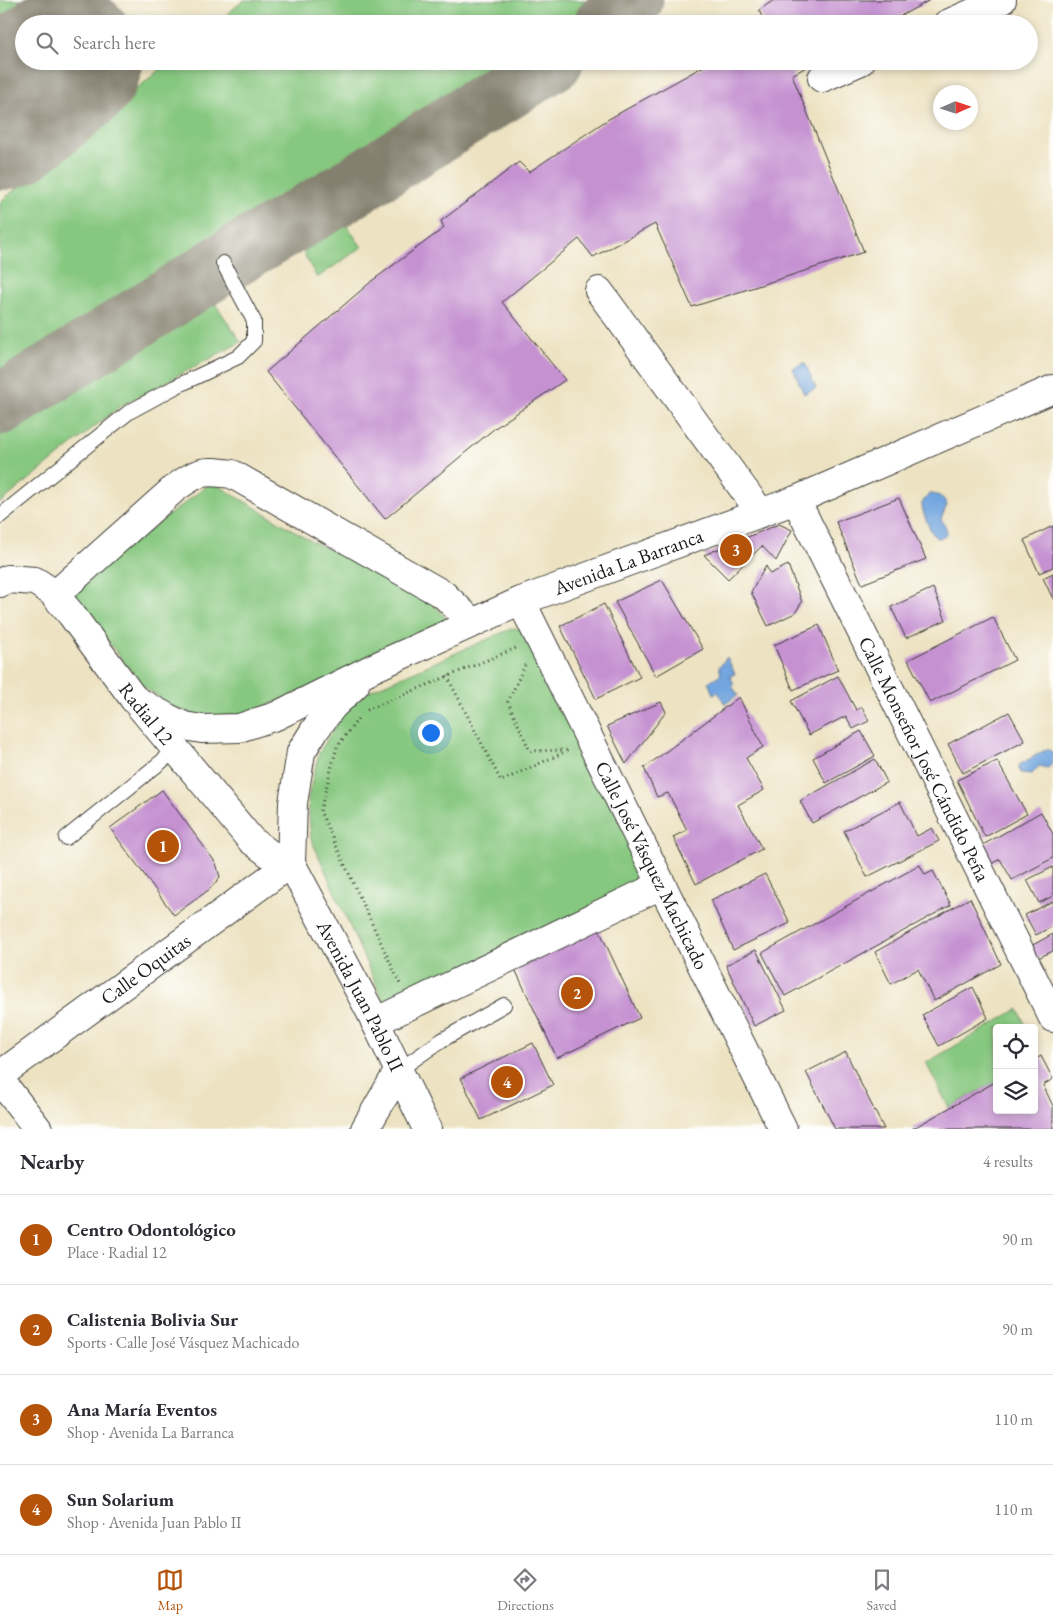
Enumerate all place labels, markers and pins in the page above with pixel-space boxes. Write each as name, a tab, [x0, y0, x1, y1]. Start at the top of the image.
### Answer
pin: 3	[720, 531, 752, 569]
pin: 1	[147, 827, 179, 865]
pin: 2	[561, 974, 593, 1012]
pin: 4	[491, 1063, 523, 1101]

